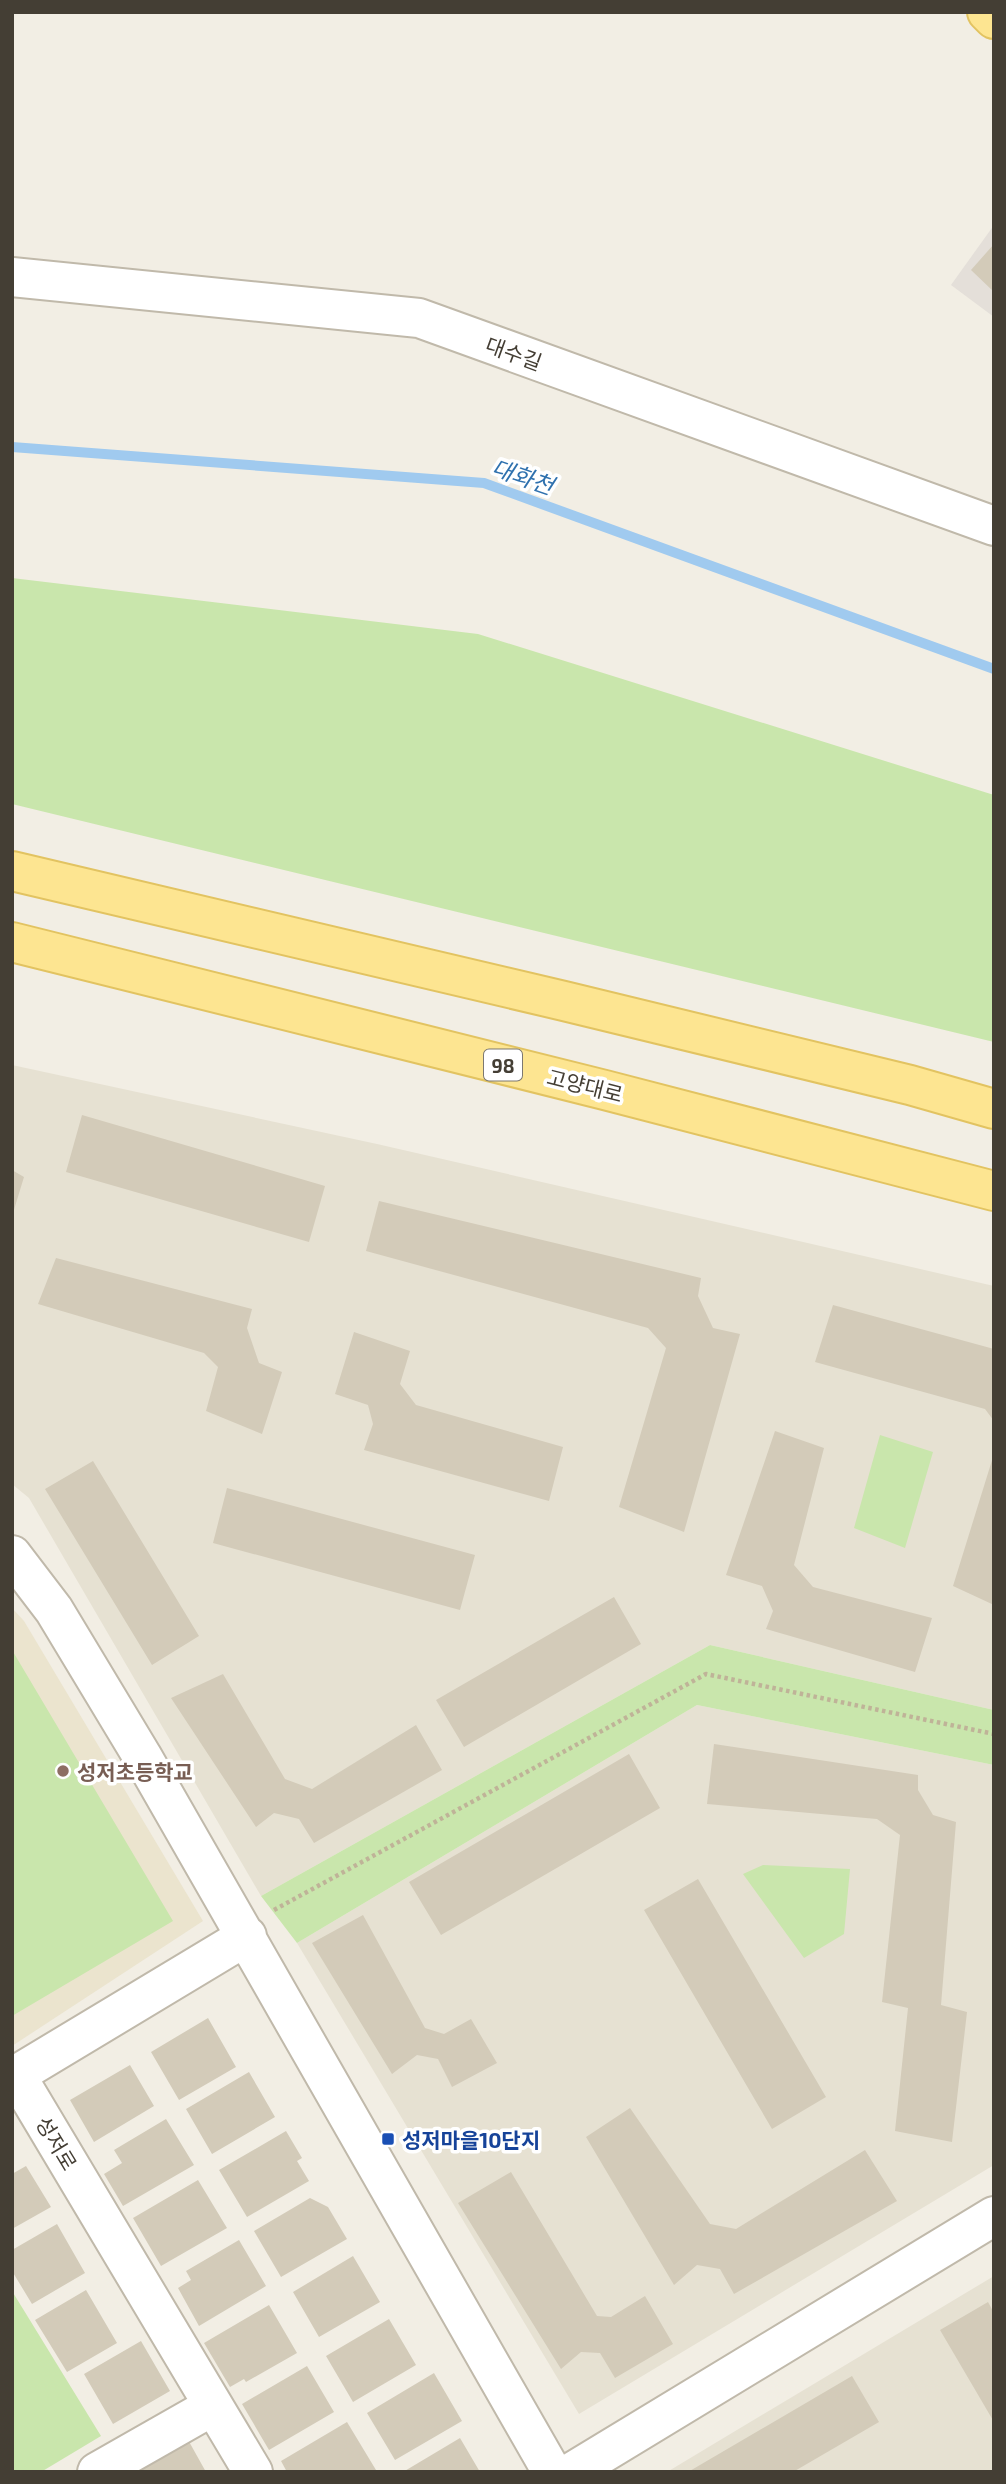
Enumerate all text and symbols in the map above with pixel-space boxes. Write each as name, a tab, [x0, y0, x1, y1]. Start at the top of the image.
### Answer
street label: 대수길	[482, 331, 546, 375]
water label: 대화천	[488, 452, 560, 500]
road number: 98	[484, 1050, 522, 1080]
street label: 고양대로	[544, 1064, 626, 1106]
place label: 성저초등학교	[77, 1759, 193, 1784]
marker: 성저초등학교	[55, 1763, 71, 1779]
street label: 성저로	[31, 2112, 83, 2174]
place label: 성저마을10단지	[402, 2127, 540, 2152]
marker: 성저마을10단지	[380, 2131, 396, 2147]

